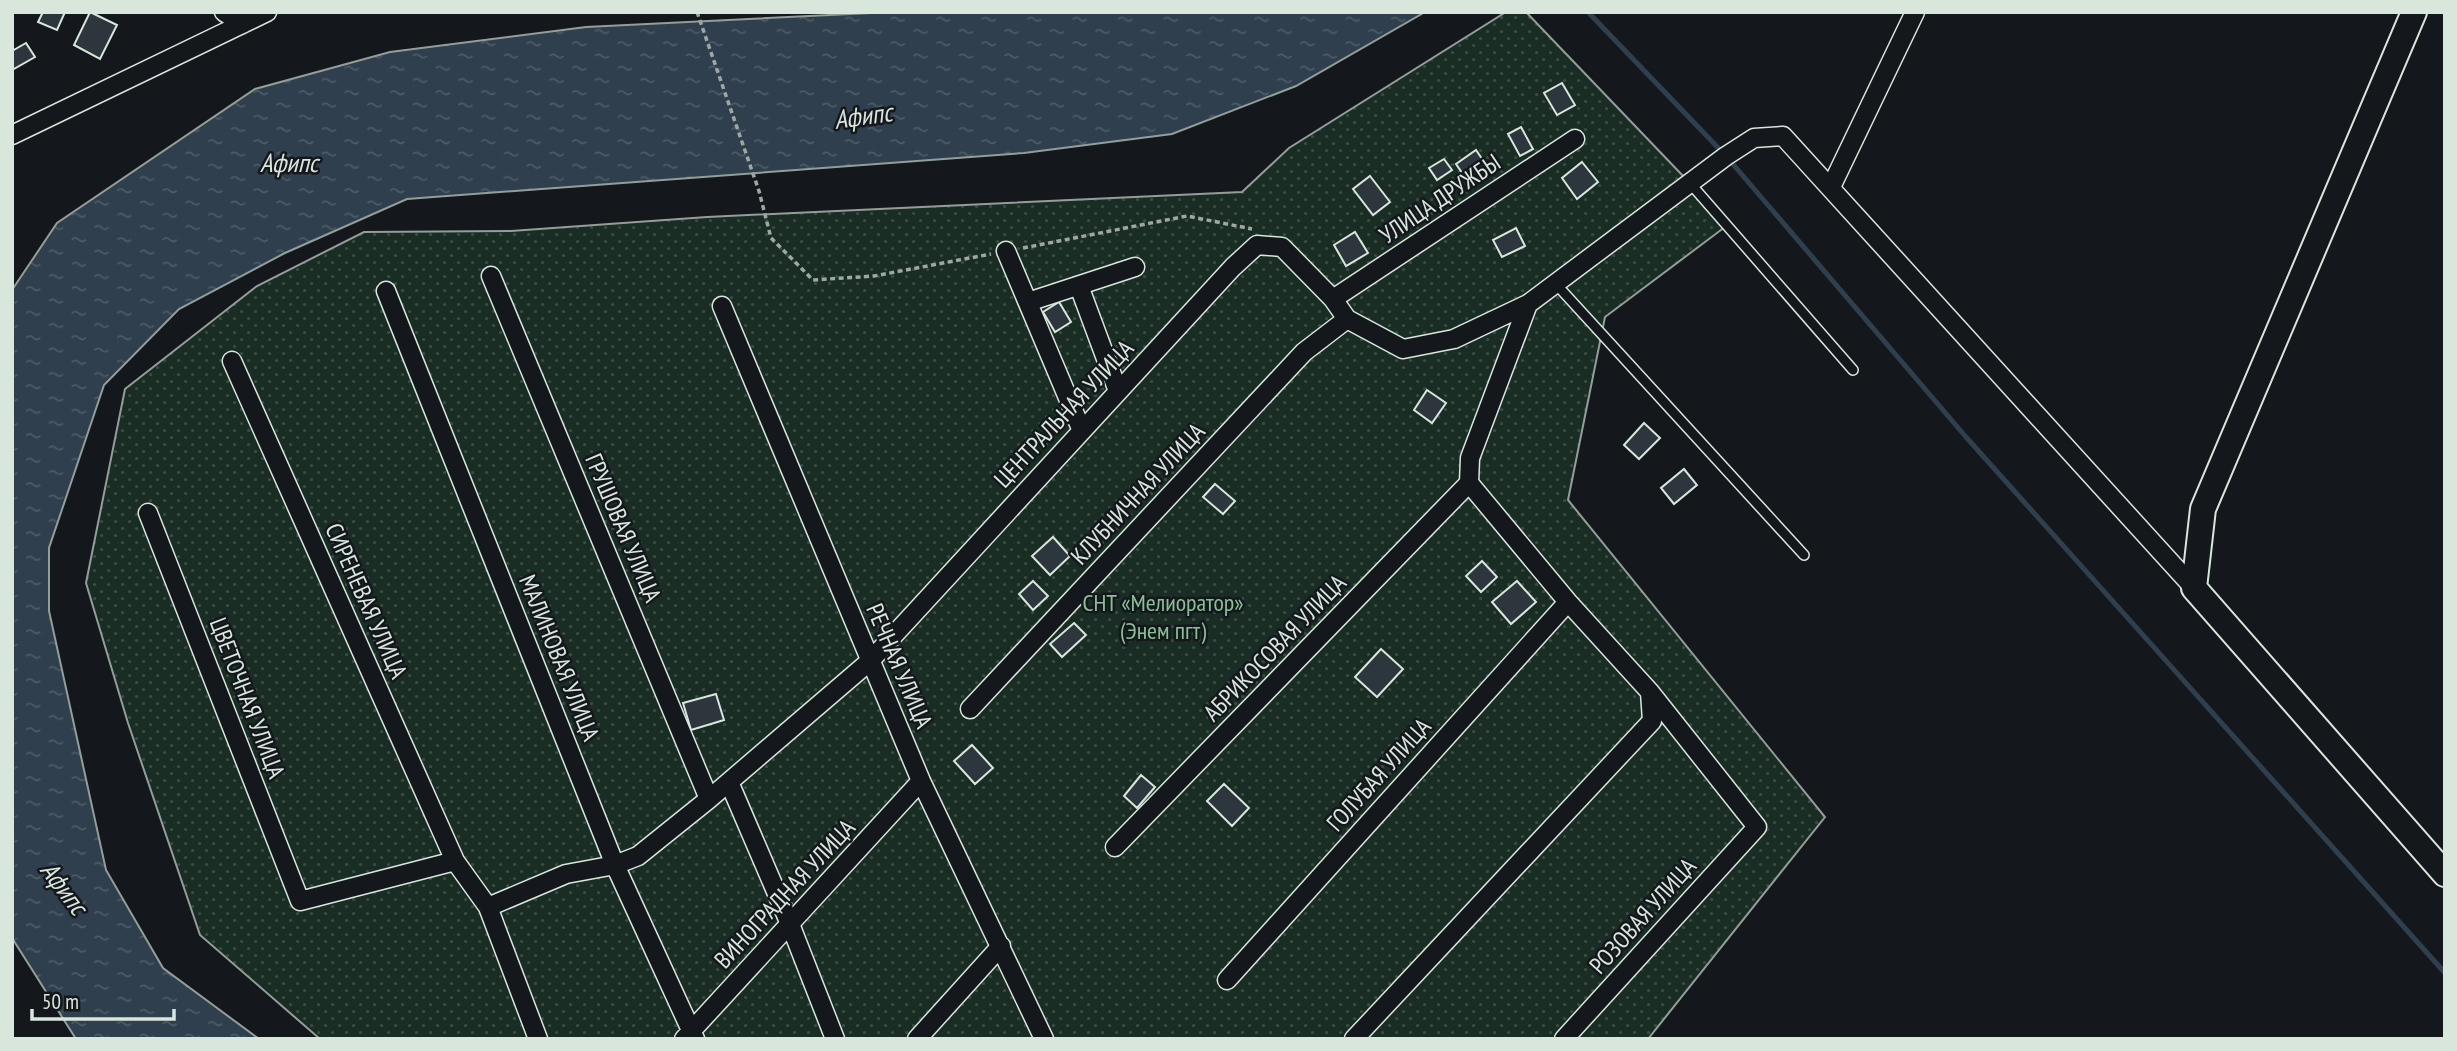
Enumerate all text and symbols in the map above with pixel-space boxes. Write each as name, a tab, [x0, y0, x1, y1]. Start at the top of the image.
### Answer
water label: Афипс	[832, 95, 897, 136]
water label: Афипс	[260, 146, 321, 179]
street label: УЛИЦА ДРУЖБЫ	[1373, 147, 1506, 250]
street label: ЦЕНТРАЛЬНАЯ УЛИЦА	[987, 333, 1140, 494]
street label: КЛУБНИЧНАЯ УЛИЦА	[1064, 416, 1212, 571]
street label: ГРУШОВАЯ УЛИЦА	[578, 449, 669, 607]
street label: СИРЕНЕВАЯ УЛИЦА	[318, 518, 415, 684]
street label: АБРИКОСОВАЯ УЛИЦА	[1197, 567, 1353, 728]
street label: МАЛИНОВАЯ УЛИЦА	[512, 570, 607, 746]
park label: СНТ «Мелиоратор» (Энем пгт)	[1082, 587, 1244, 646]
street label: РЕЧНАЯ УЛИЦА	[859, 599, 940, 734]
street label: ЦВЕТОЧНАЯ УЛИЦА	[203, 613, 293, 783]
street label: ГОЛУБАЯ УЛИЦА	[1320, 711, 1438, 838]
street label: ВИНОГРАДНАЯ УЛИЦА	[708, 812, 862, 975]
street label: РОЗОВАЯ УЛИЦА	[1582, 851, 1703, 980]
water label: Афипс	[34, 855, 97, 923]
scale bar	[32, 978, 173, 1022]
text: 50 m	[42, 988, 79, 1015]

